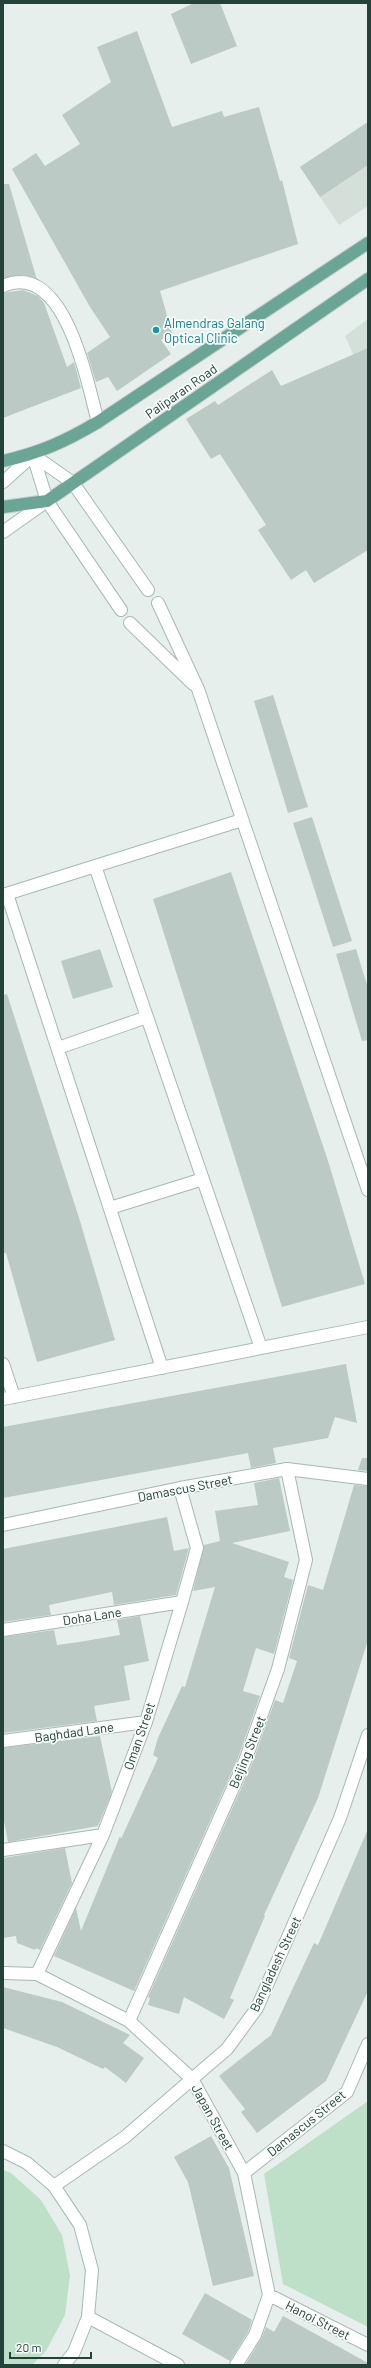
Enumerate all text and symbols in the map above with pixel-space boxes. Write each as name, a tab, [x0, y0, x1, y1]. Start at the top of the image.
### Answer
place label: Almendras Galang Optical Clinic	[164, 315, 265, 346]
marker: Almendras Galang Optical Clinic	[151, 325, 161, 335]
street label: Paliparan Road	[142, 360, 220, 422]
street label: Damascus Street	[136, 1471, 234, 1505]
street label: Doha Lane	[61, 1603, 123, 1629]
street label: Oman Street	[120, 1700, 158, 1772]
street label: Beijing Street	[225, 1713, 269, 1791]
street label: Baghdad Lane	[33, 1719, 115, 1745]
street label: Bangladesh Street	[246, 1914, 304, 2014]
street label: Japan Street	[188, 2081, 238, 2153]
street label: Damascus Street	[264, 2086, 348, 2160]
street label: Hanoi Street	[283, 2297, 353, 2343]
scale bar	[10, 2334, 91, 2360]
text: 20 m	[16, 2340, 42, 2354]

